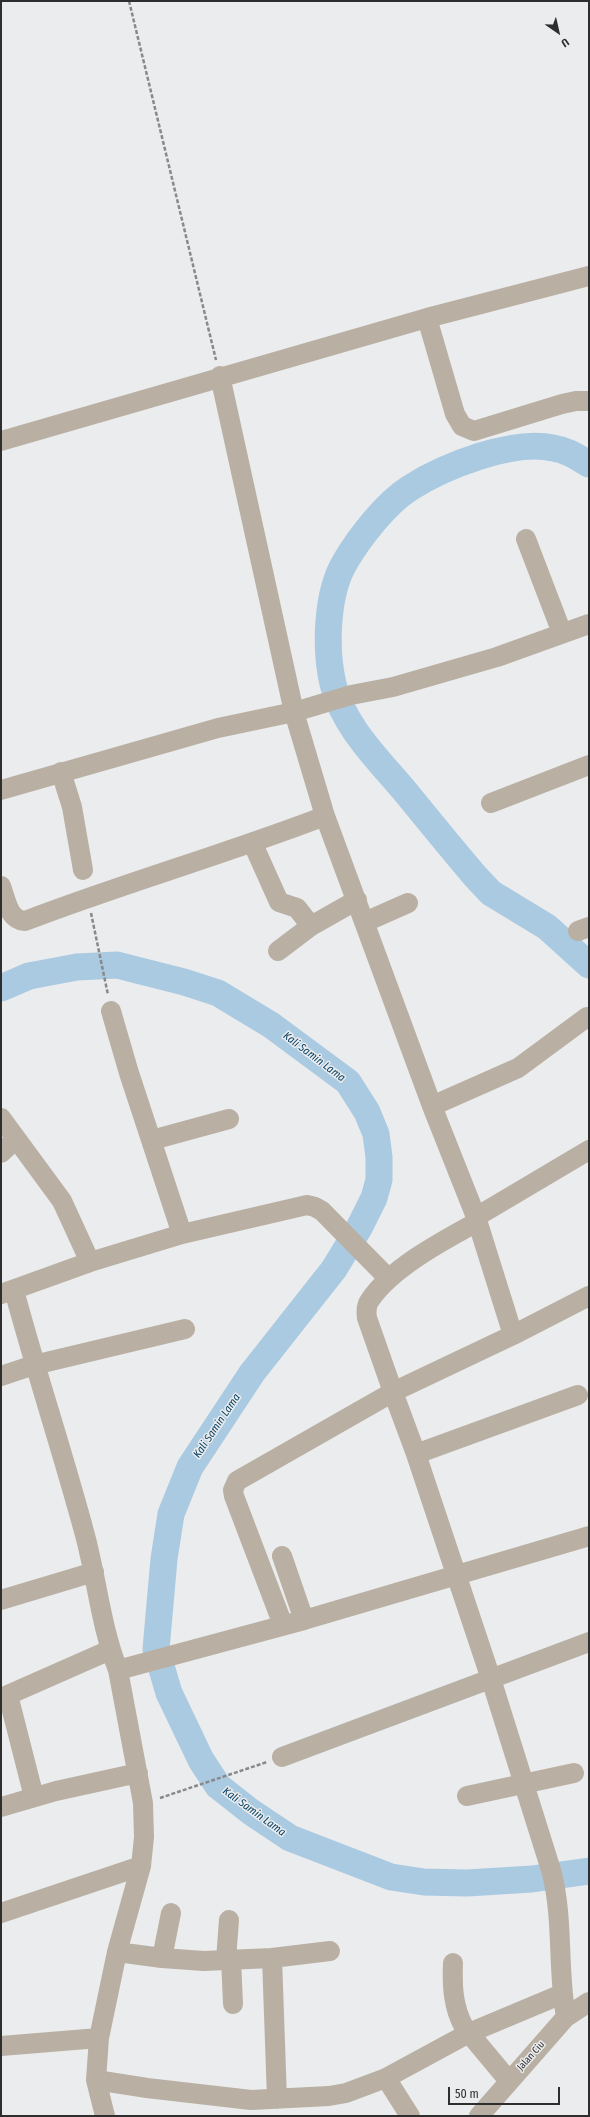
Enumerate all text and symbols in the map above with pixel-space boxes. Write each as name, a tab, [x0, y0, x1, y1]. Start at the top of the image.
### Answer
north arrow	[538, 12, 578, 52]
text: U	[559, 35, 571, 50]
water label: Kali Samin Lama	[280, 1029, 348, 1085]
water label: Kali Samin Lama	[191, 1391, 243, 1461]
water label: Kali Samin Lama	[220, 1785, 288, 1839]
street label: Jalan Ciu	[515, 2039, 547, 2073]
scale bar	[450, 2079, 562, 2105]
text: 50 m	[455, 2087, 479, 2101]

